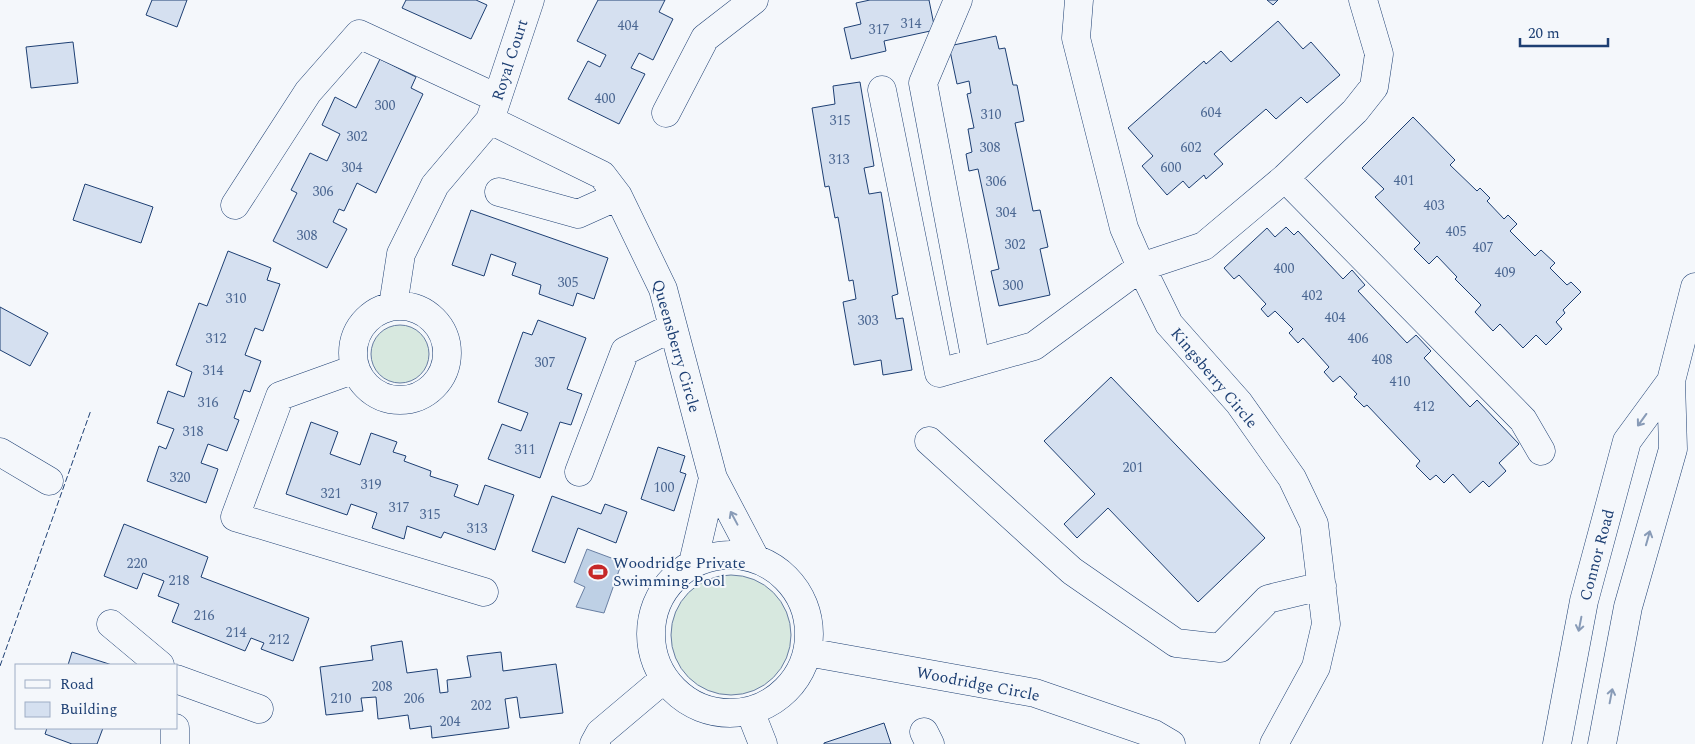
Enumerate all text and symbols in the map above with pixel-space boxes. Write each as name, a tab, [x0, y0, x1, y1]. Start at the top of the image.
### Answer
house number: 314	[901, 13, 922, 34]
house number: 404	[618, 15, 639, 36]
scale bar	[1520, 15, 1608, 47]
street label: Royal Court	[486, 16, 535, 104]
house number: 317	[869, 19, 890, 40]
text: 20 m	[1528, 22, 1560, 45]
house number: 400	[595, 88, 616, 109]
house number: 300	[375, 95, 396, 116]
house number: 604	[1201, 102, 1222, 123]
house number: 310	[981, 104, 1002, 125]
house number: 315	[830, 110, 851, 131]
house number: 302	[347, 126, 368, 147]
house number: 308	[980, 137, 1001, 158]
house number: 602	[1181, 137, 1202, 158]
house number: 313	[829, 149, 850, 170]
house number: 304	[342, 157, 363, 178]
house number: 600	[1161, 157, 1182, 178]
house number: 401	[1394, 170, 1415, 191]
house number: 306	[986, 171, 1007, 192]
house number: 306	[313, 181, 334, 202]
house number: 403	[1424, 195, 1445, 216]
house number: 304	[996, 202, 1017, 223]
house number: 405	[1446, 221, 1467, 242]
house number: 308	[297, 225, 318, 246]
house number: 302	[1005, 234, 1026, 255]
house number: 407	[1473, 237, 1494, 258]
house number: 400	[1274, 258, 1295, 279]
house number: 409	[1495, 262, 1516, 283]
house number: 305	[558, 272, 579, 293]
house number: 300	[1003, 275, 1024, 296]
street label: Queensberry Circle	[645, 277, 707, 415]
house number: 402	[1302, 285, 1323, 306]
house number: 310	[226, 288, 247, 309]
house number: 404	[1325, 307, 1346, 328]
house number: 303	[858, 310, 879, 331]
street label: Kingsberry Circle	[1165, 322, 1263, 434]
house number: 312	[206, 328, 227, 349]
house number: 406	[1348, 328, 1369, 349]
house number: 408	[1372, 349, 1393, 370]
house number: 307	[535, 352, 556, 373]
house number: 314	[203, 360, 224, 381]
house number: 410	[1390, 371, 1411, 392]
house number: 316	[198, 392, 219, 413]
house number: 412	[1414, 396, 1435, 417]
one-way arrow	[1637, 413, 1647, 427]
house number: 318	[183, 421, 204, 442]
house number: 311	[515, 439, 536, 460]
house number: 201	[1123, 457, 1144, 478]
house number: 320	[170, 467, 191, 488]
house number: 319	[361, 474, 382, 495]
house number: 100	[654, 477, 675, 498]
house number: 321	[321, 483, 342, 504]
house number: 317	[389, 497, 410, 518]
house number: 315	[420, 504, 441, 525]
street label: Connor Road	[1573, 506, 1621, 603]
one-way arrow	[729, 511, 738, 526]
house number: 313	[467, 518, 488, 539]
one-way arrow	[1643, 530, 1653, 546]
place label: Woodridge Private Swimming Pool	[613, 551, 746, 593]
house number: 220	[127, 553, 148, 574]
sports icon: Woodridge Private Swimming Pool	[587, 561, 609, 583]
house number: 218	[169, 570, 190, 591]
house number: 216	[194, 605, 215, 626]
one-way arrow	[1574, 616, 1584, 632]
house number: 214	[226, 622, 247, 643]
house number: 212	[269, 629, 290, 650]
street label: Woodridge Circle	[914, 660, 1042, 708]
legend	[15, 664, 178, 729]
text: Road	[60, 673, 94, 696]
house number: 208	[372, 676, 393, 697]
house number: 210	[331, 688, 352, 709]
house number: 206	[404, 688, 425, 709]
one-way arrow	[1607, 689, 1617, 705]
house number: 202	[471, 695, 492, 716]
text: Building	[60, 698, 117, 721]
house number: 204	[440, 711, 461, 732]

